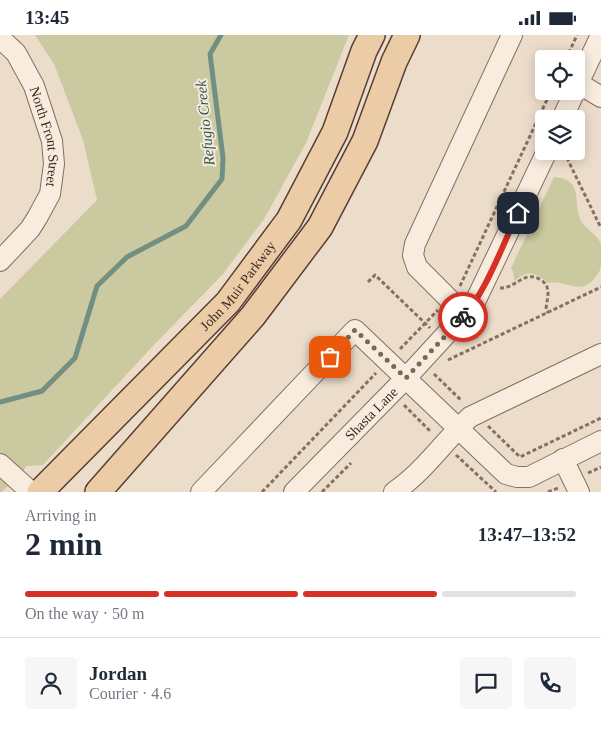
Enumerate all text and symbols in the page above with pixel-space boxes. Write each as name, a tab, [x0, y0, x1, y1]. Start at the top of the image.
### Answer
text: 13:45	[25, 7, 69, 28]
map controls	[535, 50, 585, 160]
button: locate	[535, 50, 585, 100]
water label: Refugio Creek	[193, 79, 218, 167]
street label: North Front Street	[27, 85, 62, 188]
button: layers	[535, 110, 585, 160]
pin	[497, 192, 539, 234]
icon: home	[504, 199, 532, 227]
street label: John Muir Parkway	[197, 238, 278, 333]
courier	[438, 292, 488, 342]
icon: bike	[449, 303, 477, 331]
pin	[309, 336, 351, 378]
icon: bag	[316, 343, 344, 371]
street label: Shasta Lane	[342, 384, 400, 443]
text: Arriving in	[25, 507, 97, 524]
text: 13:47–13:52	[478, 524, 576, 545]
text: 2 min	[25, 526, 102, 562]
text: On the way · 50 m	[25, 605, 145, 622]
button: person	[25, 657, 77, 709]
button: chat	[460, 657, 512, 709]
button: phone	[524, 657, 576, 709]
text: Jordan	[89, 663, 147, 684]
text: Courier · 4.6	[89, 685, 171, 702]

